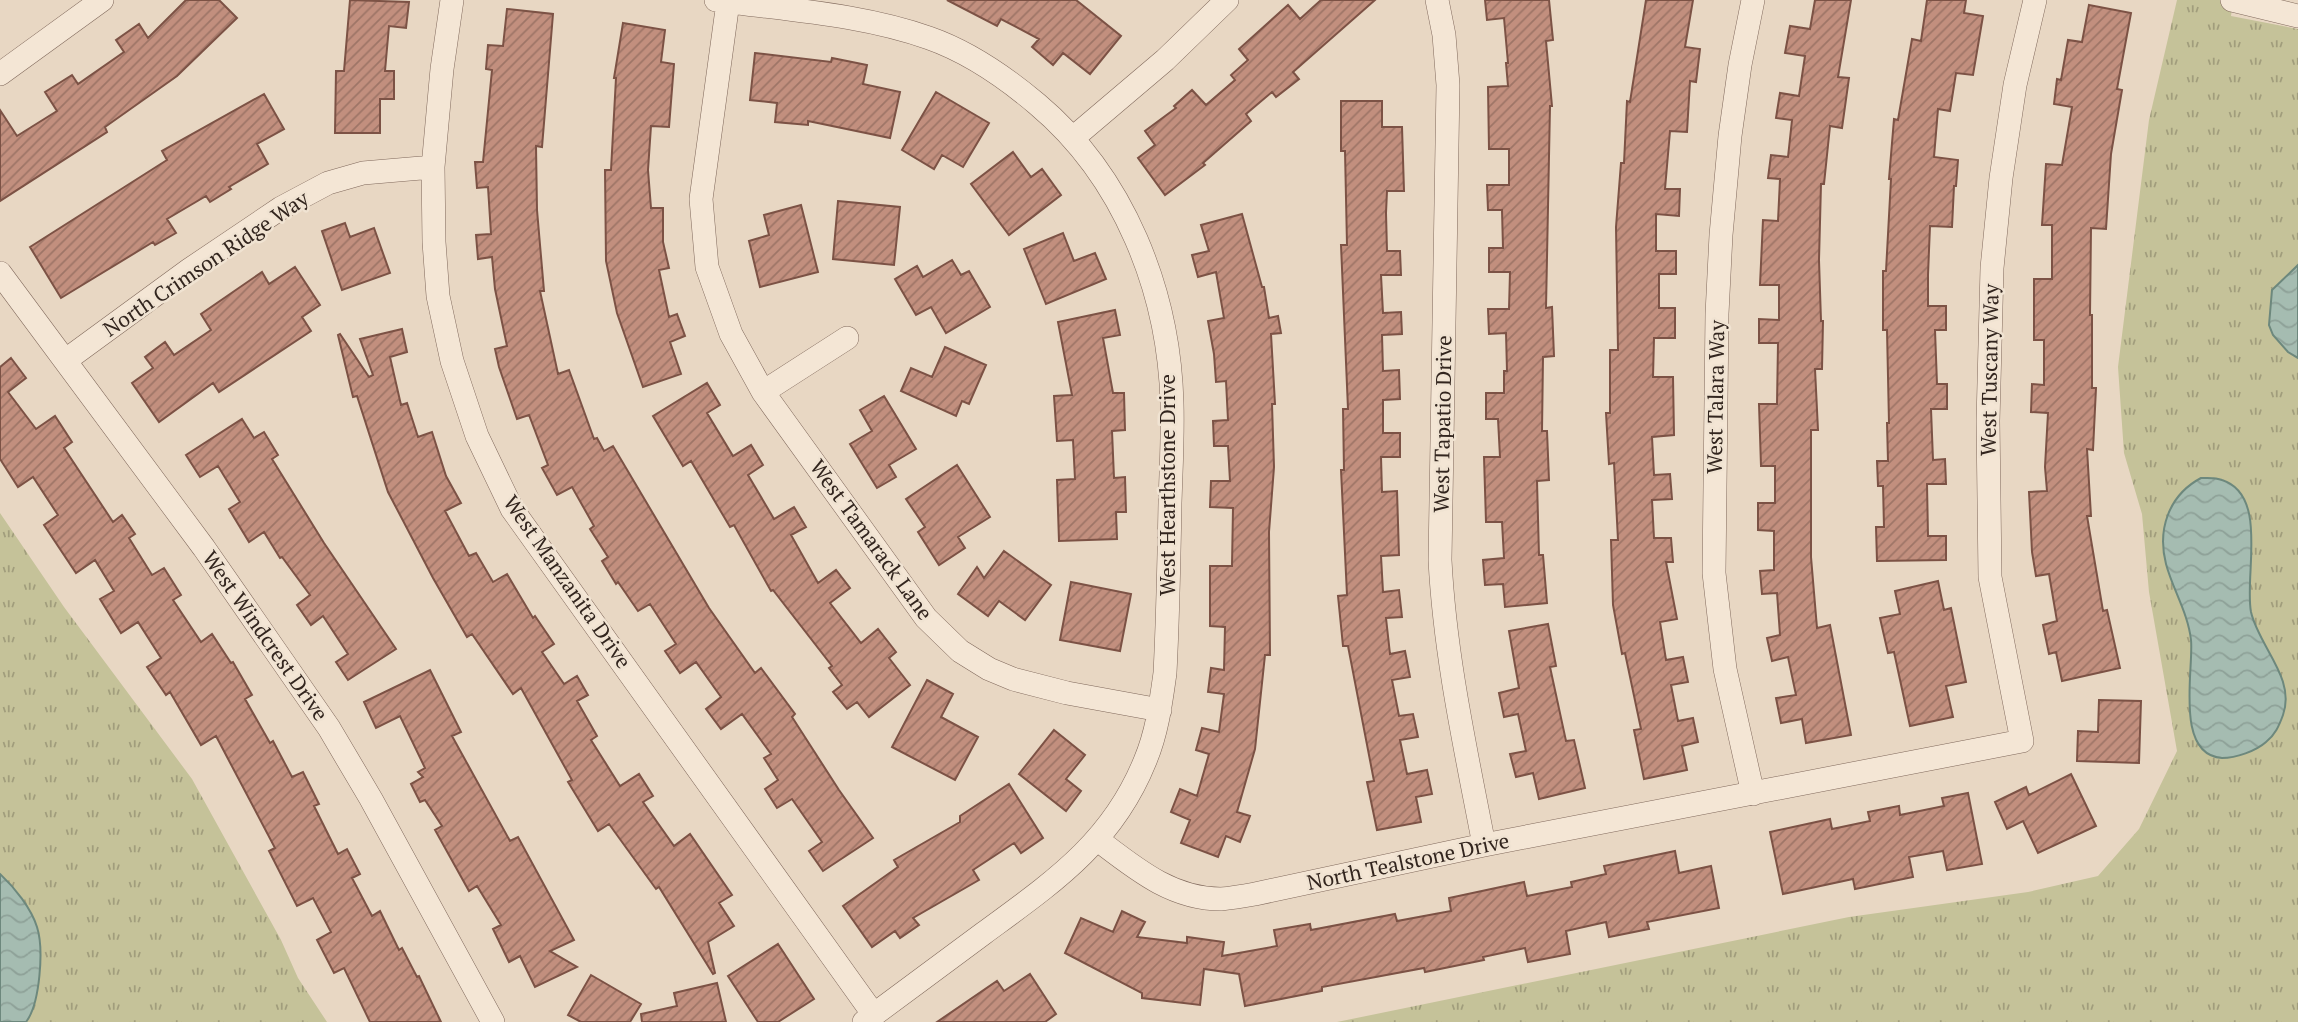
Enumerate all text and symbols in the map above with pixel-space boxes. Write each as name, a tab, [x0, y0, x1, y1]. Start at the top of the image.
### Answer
street label: North Crimson Ridge Way	[97, 184, 314, 342]
street label: West Tuscany Way	[1973, 283, 2005, 456]
street label: West Talara Way	[1700, 319, 1730, 474]
street label: West Tapatio Drive	[1426, 335, 1458, 513]
street label: West Hearthstone Drive	[1153, 374, 1181, 596]
street label: West Tamarack Lane	[804, 453, 940, 625]
street label: West Manzanita Drive	[497, 489, 638, 674]
street label: West Windcrest Drive	[197, 545, 335, 726]
street label: North Tealstone Drive	[1304, 826, 1512, 896]

